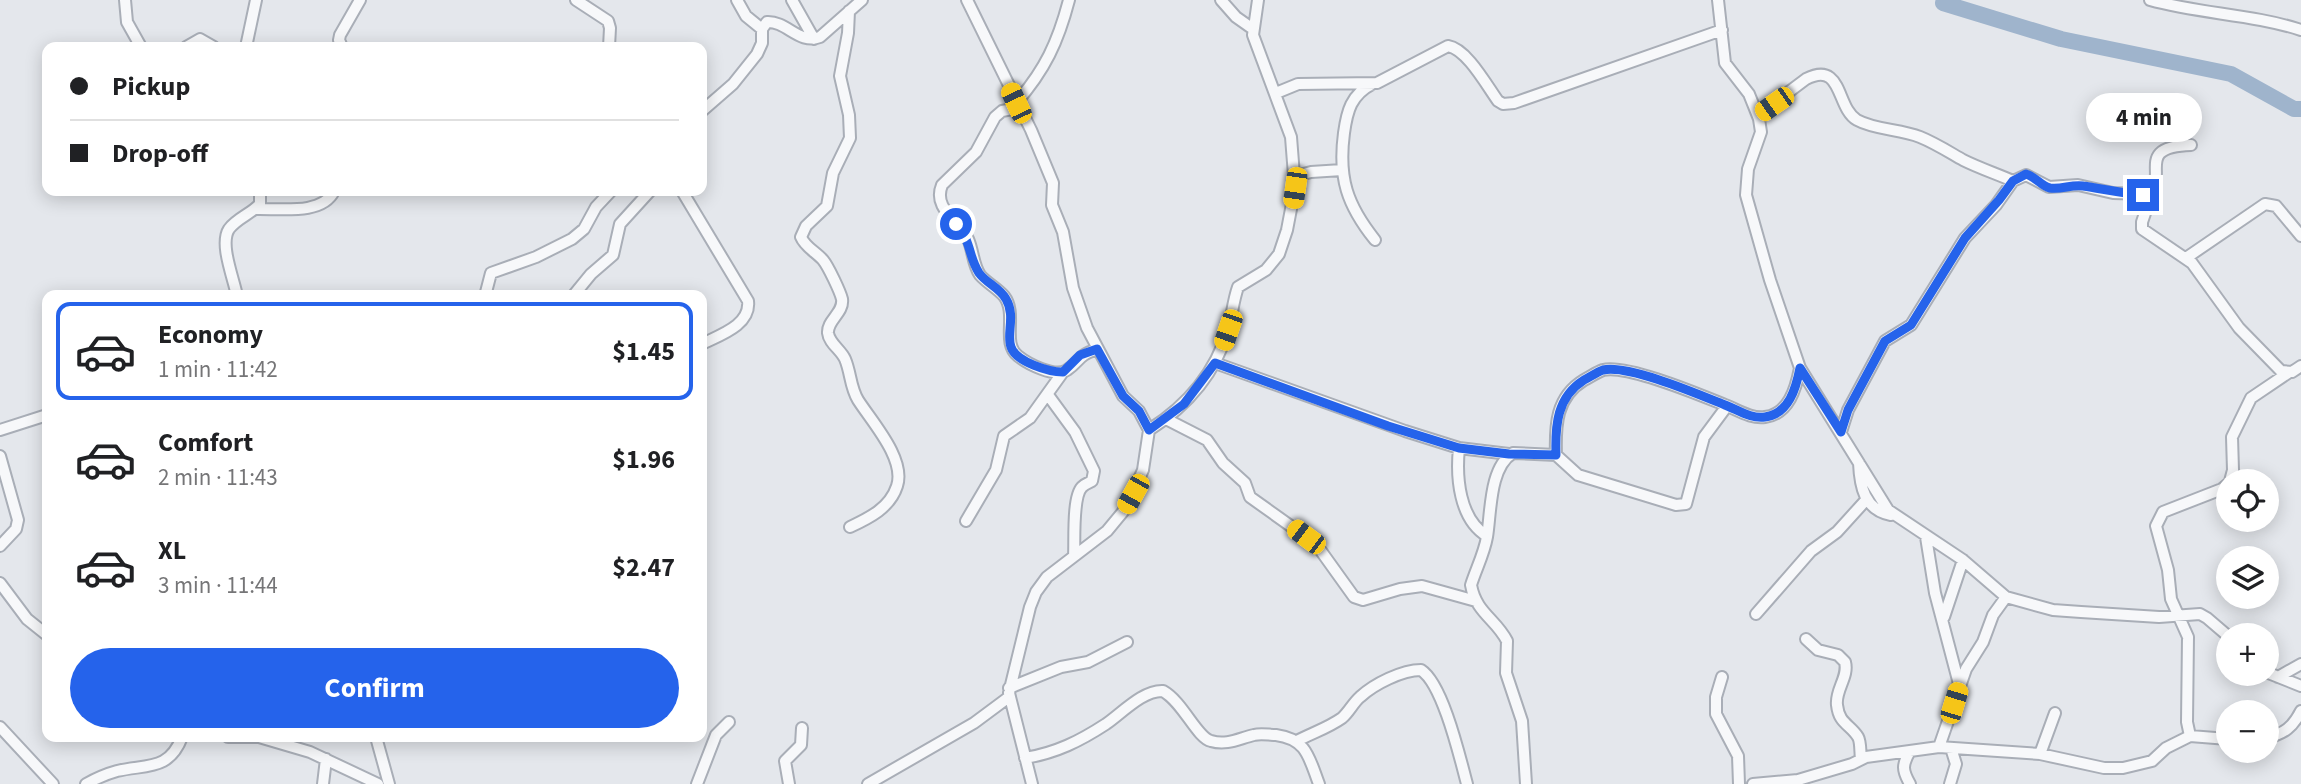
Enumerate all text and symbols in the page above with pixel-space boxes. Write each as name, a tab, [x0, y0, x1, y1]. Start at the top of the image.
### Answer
text: Pickup	[112, 68, 190, 105]
car	[998, 80, 1035, 126]
car	[1751, 83, 1798, 125]
callout: 4 min	[2085, 94, 2201, 142]
text: 4 min	[2116, 101, 2172, 134]
text: Drop-off	[112, 135, 208, 172]
car	[1282, 166, 1309, 210]
route end	[2127, 179, 2159, 211]
route start	[940, 208, 972, 240]
car	[1212, 307, 1245, 353]
text: Economy	[158, 316, 263, 353]
icon: car	[74, 320, 137, 383]
text: $1.45	[612, 333, 675, 370]
text: 1 min · 11:42	[158, 353, 278, 386]
text: Comfort	[158, 424, 253, 461]
icon: car	[74, 428, 137, 491]
text: $1.96	[612, 441, 675, 478]
text: 2 min · 11:43	[158, 461, 278, 494]
map controls	[2216, 469, 2279, 763]
button: locate	[2216, 469, 2279, 532]
car	[1114, 471, 1153, 517]
car	[1283, 516, 1330, 558]
text: XL	[158, 532, 186, 569]
icon: car	[74, 536, 137, 599]
button: layers	[2216, 546, 2279, 609]
text: $2.47	[612, 549, 675, 586]
text: 3 min · 11:44	[158, 569, 278, 602]
button: +	[2216, 623, 2279, 686]
button: Confirm	[70, 648, 679, 728]
car	[1938, 680, 1971, 726]
button: −	[2216, 700, 2279, 763]

